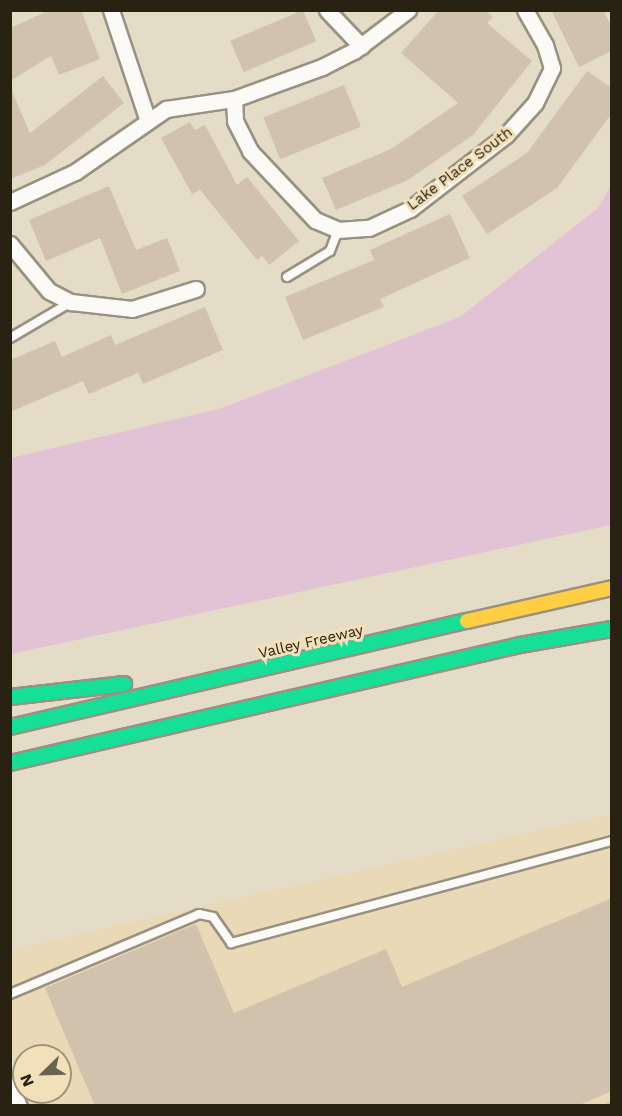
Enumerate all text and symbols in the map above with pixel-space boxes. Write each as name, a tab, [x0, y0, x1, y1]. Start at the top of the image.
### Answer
street label: Lake Place South	[404, 124, 516, 214]
street label: Valley Freeway	[257, 621, 365, 663]
north arrow	[12, 1044, 72, 1104]
text: N	[16, 1071, 38, 1090]

